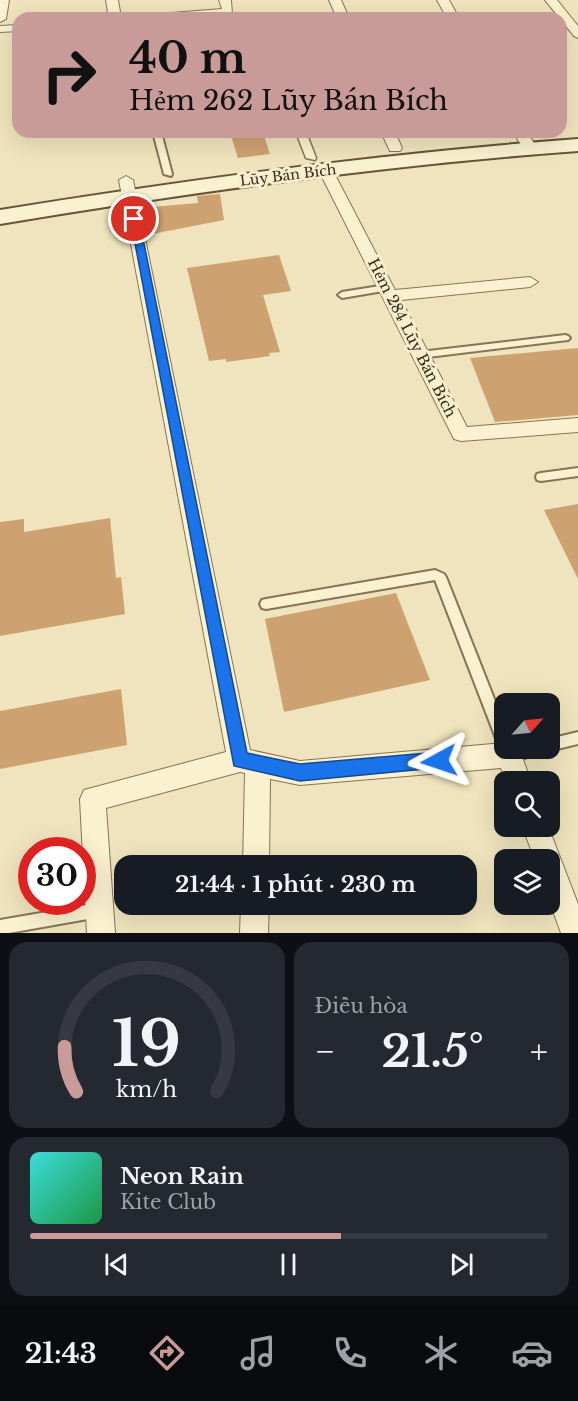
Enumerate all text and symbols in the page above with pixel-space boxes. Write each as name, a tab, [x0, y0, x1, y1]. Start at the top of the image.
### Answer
text: 40 m	[129, 32, 246, 84]
icon: right	[30, 36, 108, 114]
text: Hẻm 262 Lũy Bán Bích	[129, 84, 448, 117]
street label: Lũy Bán Bích	[239, 160, 338, 190]
pin	[108, 193, 159, 244]
icon: arrive	[117, 202, 150, 235]
street label: Hẻm 284 Lũy Bán Bích	[364, 255, 461, 421]
north arrow	[494, 693, 560, 759]
map controls	[494, 693, 560, 915]
position arrow	[407, 729, 471, 793]
button: search	[494, 771, 560, 837]
speed limit sign: 30	[18, 837, 96, 915]
button: layers	[494, 849, 560, 915]
text: 21:44 · 1 phút · 230 m	[175, 871, 416, 898]
text: Điều hòa	[315, 994, 407, 1018]
text: 19	[112, 1005, 181, 1083]
text: 21.5°	[381, 1023, 484, 1079]
text: −	[315, 1031, 335, 1072]
text: +	[530, 1031, 548, 1072]
text: km/h	[116, 1076, 177, 1103]
text: Neon Rain	[120, 1163, 244, 1190]
text: Kite Club	[120, 1190, 216, 1214]
icon: previous	[100, 1248, 133, 1281]
icon: pause	[272, 1248, 305, 1281]
icon: next	[445, 1248, 478, 1281]
icon: directions	[146, 1332, 188, 1374]
icon: music	[237, 1332, 279, 1374]
icon: phone	[329, 1332, 371, 1374]
icon: climate	[420, 1332, 462, 1374]
icon: car	[511, 1332, 553, 1374]
text: 21:43	[25, 1337, 97, 1370]

